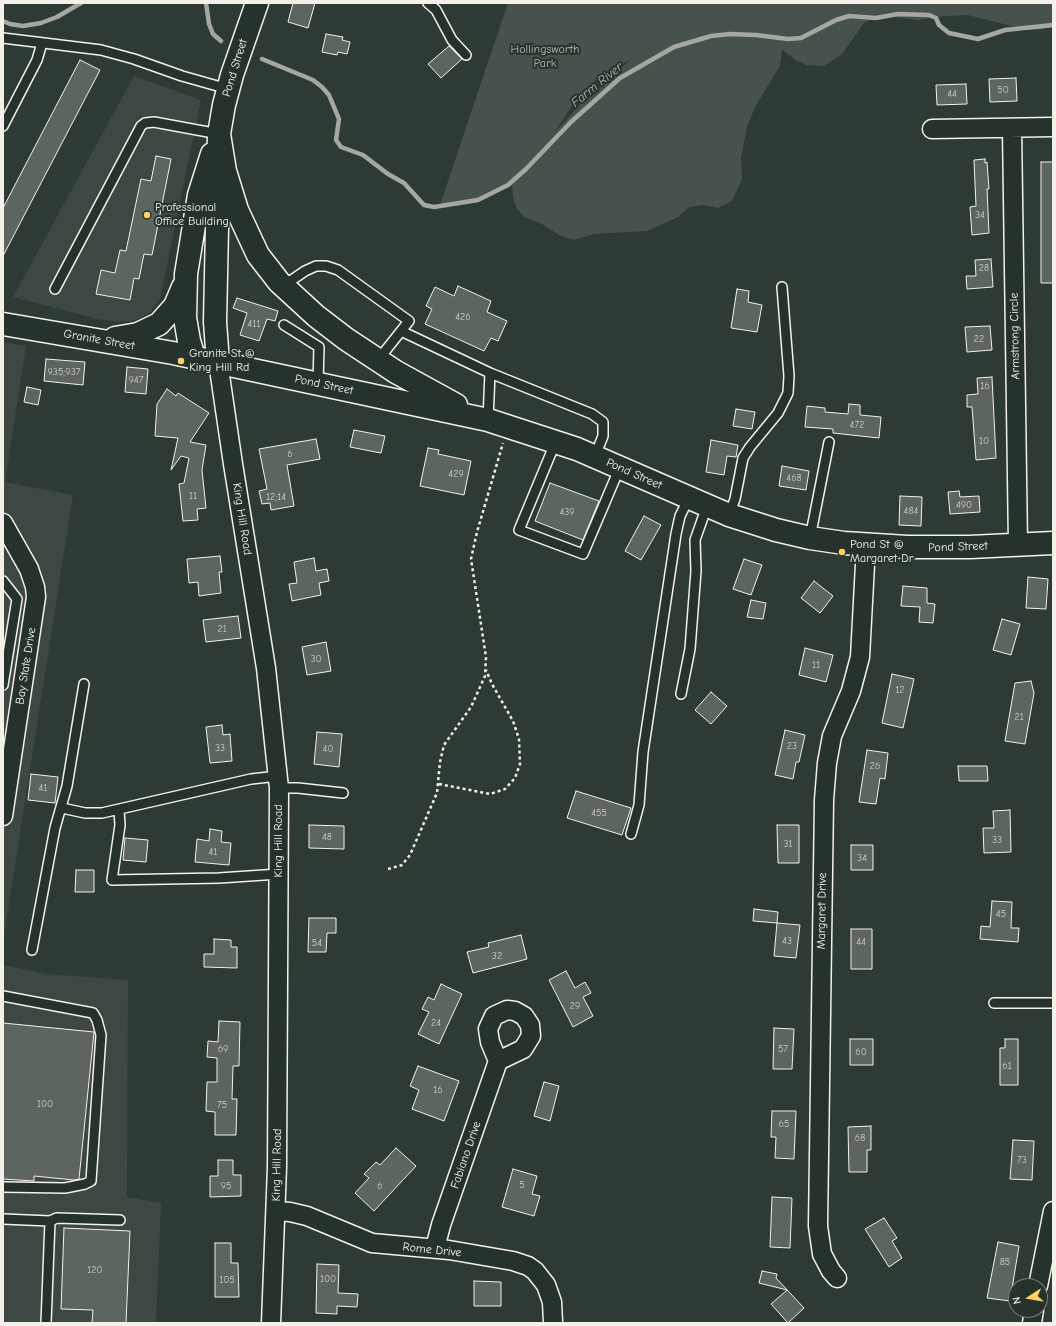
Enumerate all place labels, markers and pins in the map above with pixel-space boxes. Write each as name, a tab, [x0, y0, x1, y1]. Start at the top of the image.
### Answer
place label: Professional Office Building	[155, 201, 229, 229]
marker: Professional Office Building	[142, 210, 152, 220]
place label: Granite St @ King Hill Rd	[189, 347, 255, 375]
marker: Granite St @ King Hill Rd	[176, 356, 186, 366]
place label: Pond St @ Margaret Dr	[850, 538, 914, 566]
marker: Pond St @ Margaret Dr	[837, 547, 847, 557]

